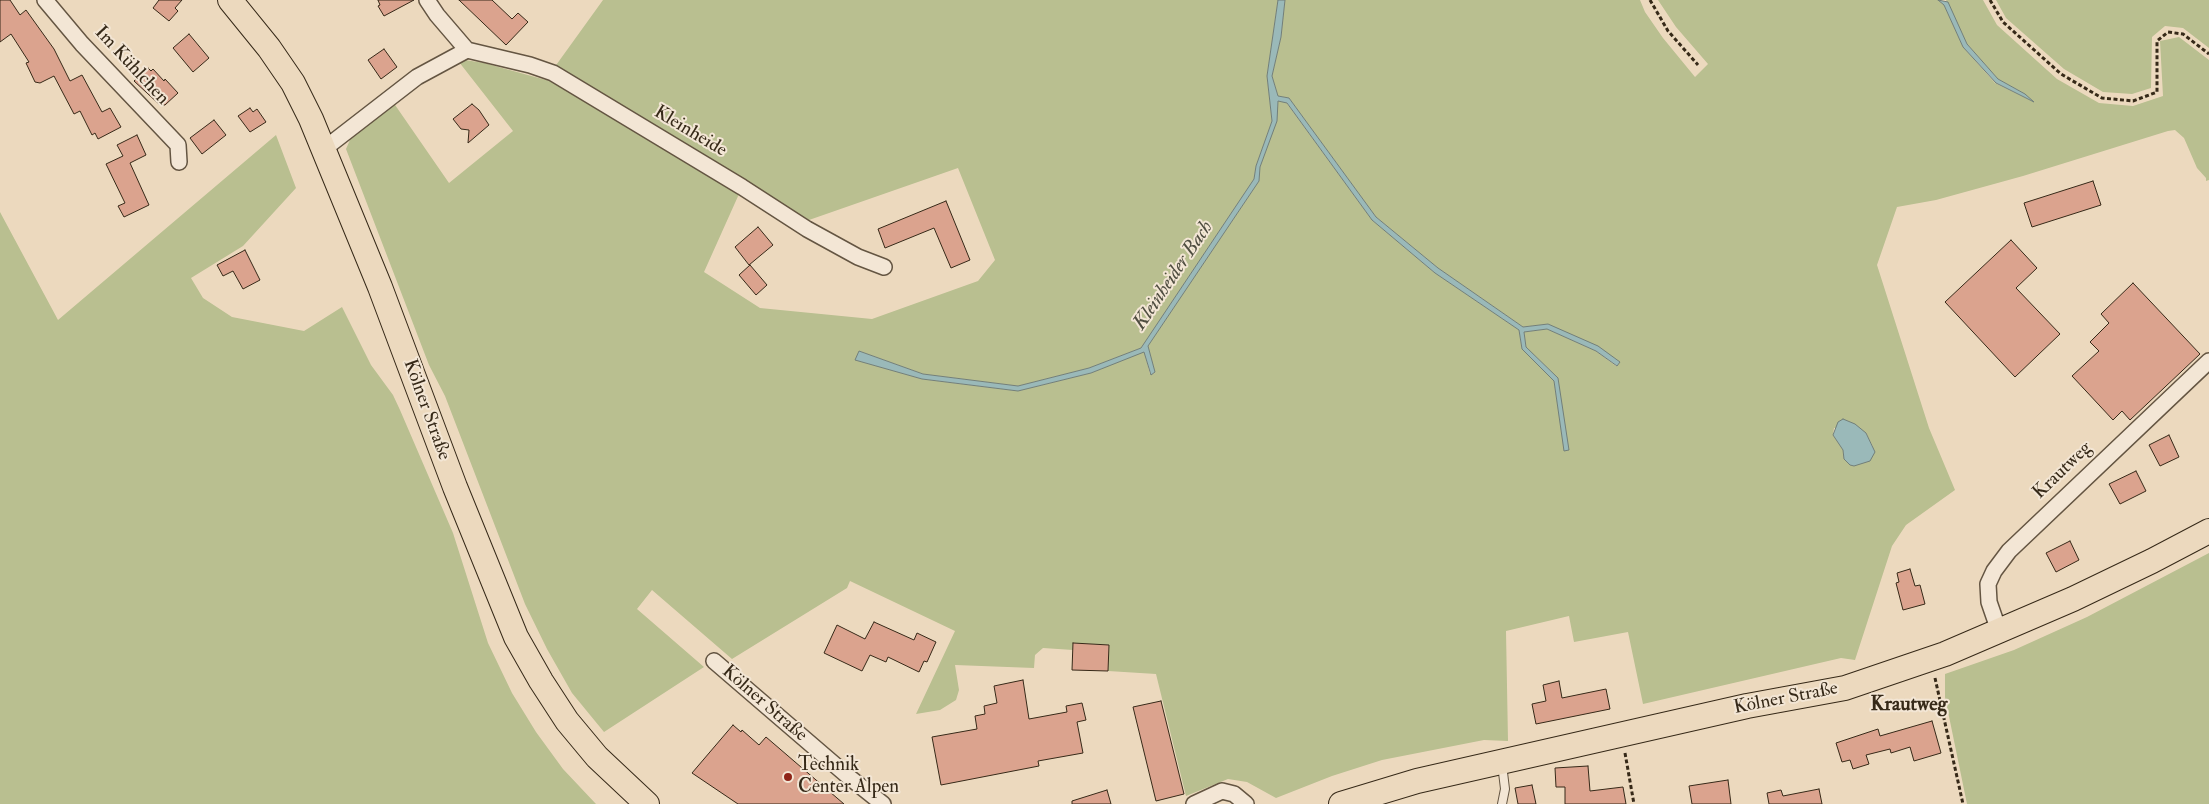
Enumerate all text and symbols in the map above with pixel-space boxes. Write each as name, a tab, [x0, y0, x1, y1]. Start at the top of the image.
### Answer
street label: Im Kühlchen	[89, 22, 173, 110]
street label: Kleinheide	[649, 101, 731, 163]
water label: Kleinheider Bach	[1129, 217, 1219, 335]
street label: Kölner Straße	[397, 357, 455, 463]
street label: Krautweg	[2029, 437, 2097, 505]
street label: Kölner Straße	[717, 661, 811, 747]
street label: Kölner Straße	[1732, 678, 1840, 720]
district label: Krautweg	[1871, 694, 1947, 718]
place label: Technik Center Alpen	[798, 755, 899, 799]
marker: Technik Center Alpen	[782, 771, 794, 783]

